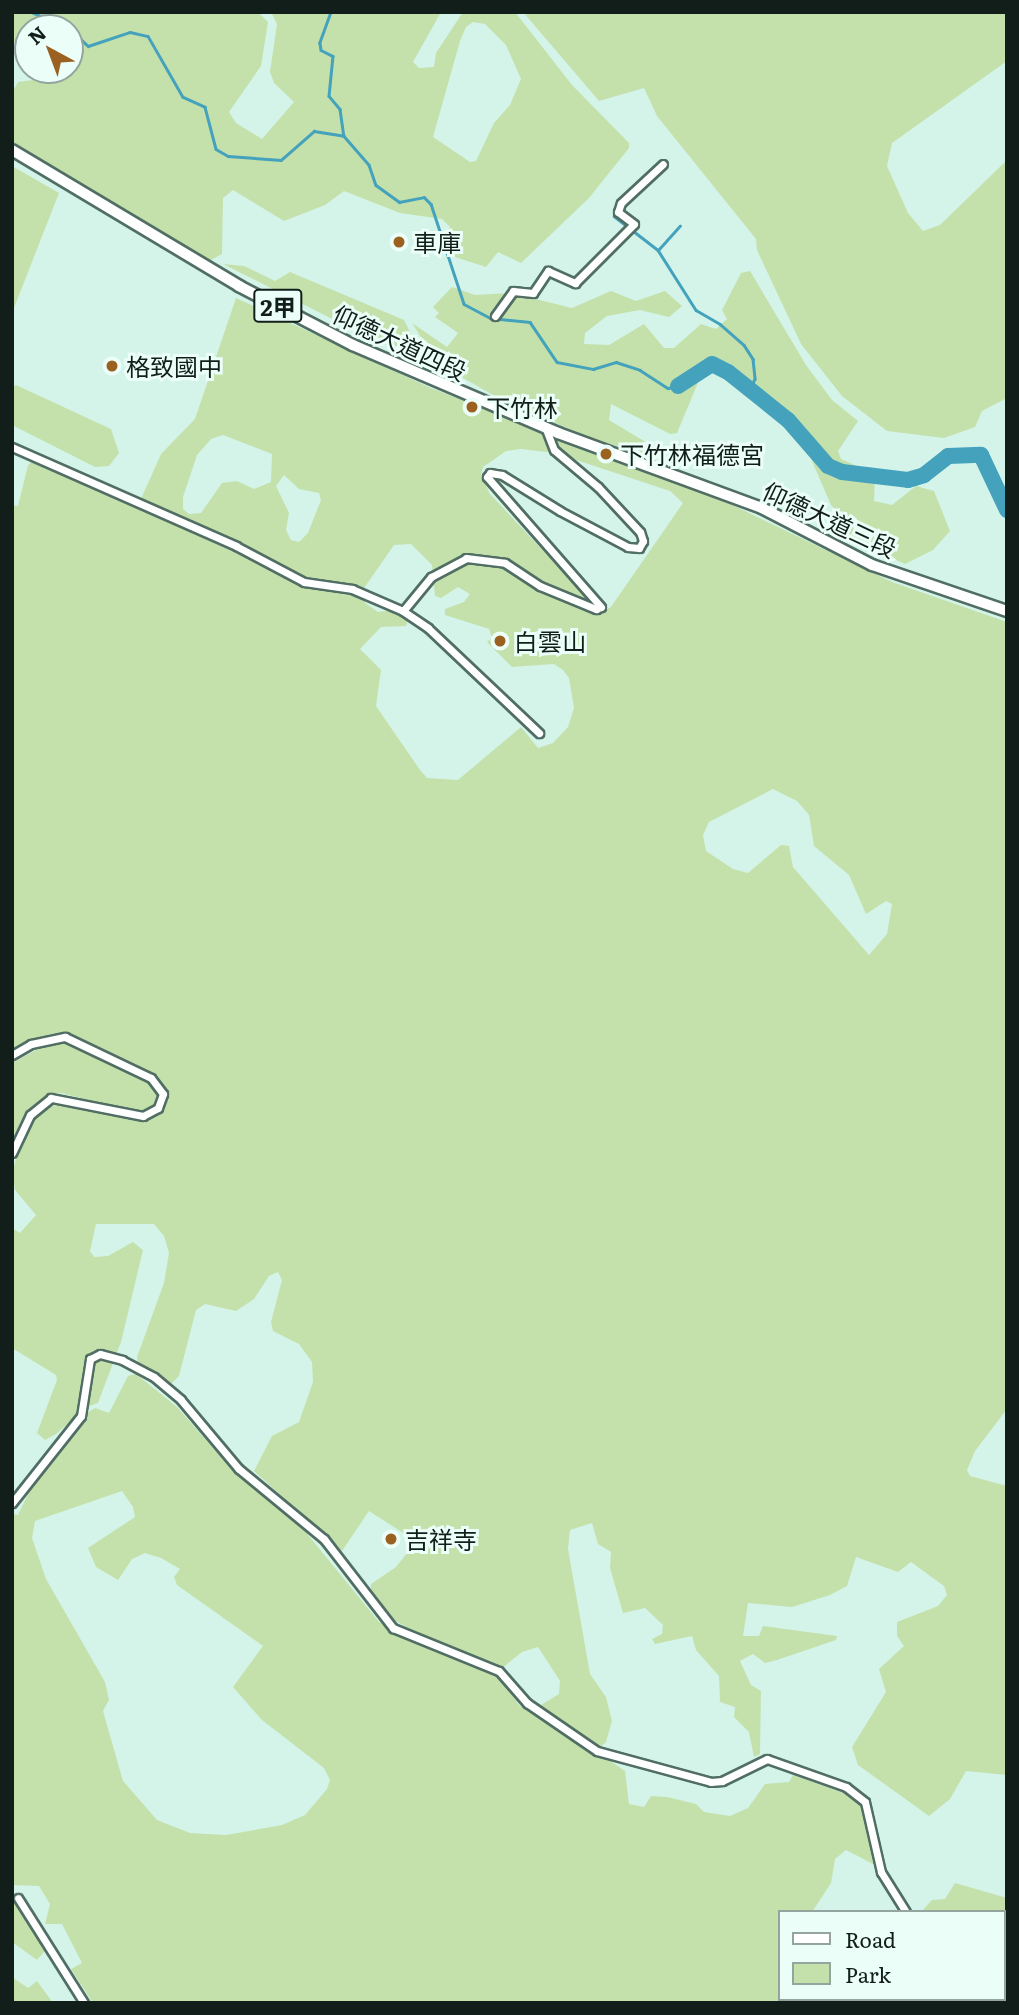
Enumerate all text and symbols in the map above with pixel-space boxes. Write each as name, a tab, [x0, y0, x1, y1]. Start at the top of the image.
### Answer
north arrow	[14, 14, 84, 84]
text: N	[21, 19, 52, 50]
place label: 車庫	[413, 228, 461, 256]
marker: 車庫	[391, 234, 407, 250]
road number: 2甲	[252, 286, 304, 326]
street label: 仰德大道四段	[329, 299, 471, 385]
place label: 格致國中	[126, 352, 222, 380]
marker: 格致國中	[104, 358, 120, 374]
place label: 下竹林	[486, 393, 558, 421]
marker: 下竹林	[464, 399, 480, 415]
place label: 下竹林福德宮	[620, 440, 764, 468]
marker: 下竹林福德宮	[598, 446, 614, 462]
street label: 仰德大道三段	[759, 476, 901, 562]
place label: 白雲山	[514, 627, 586, 655]
marker: 白雲山	[492, 633, 508, 649]
place label: 吉祥寺	[405, 1525, 477, 1553]
marker: 吉祥寺	[383, 1531, 399, 1547]
legend	[778, 1910, 1005, 2001]
text: Road	[845, 1923, 896, 1954]
text: Park	[845, 1958, 891, 1989]

